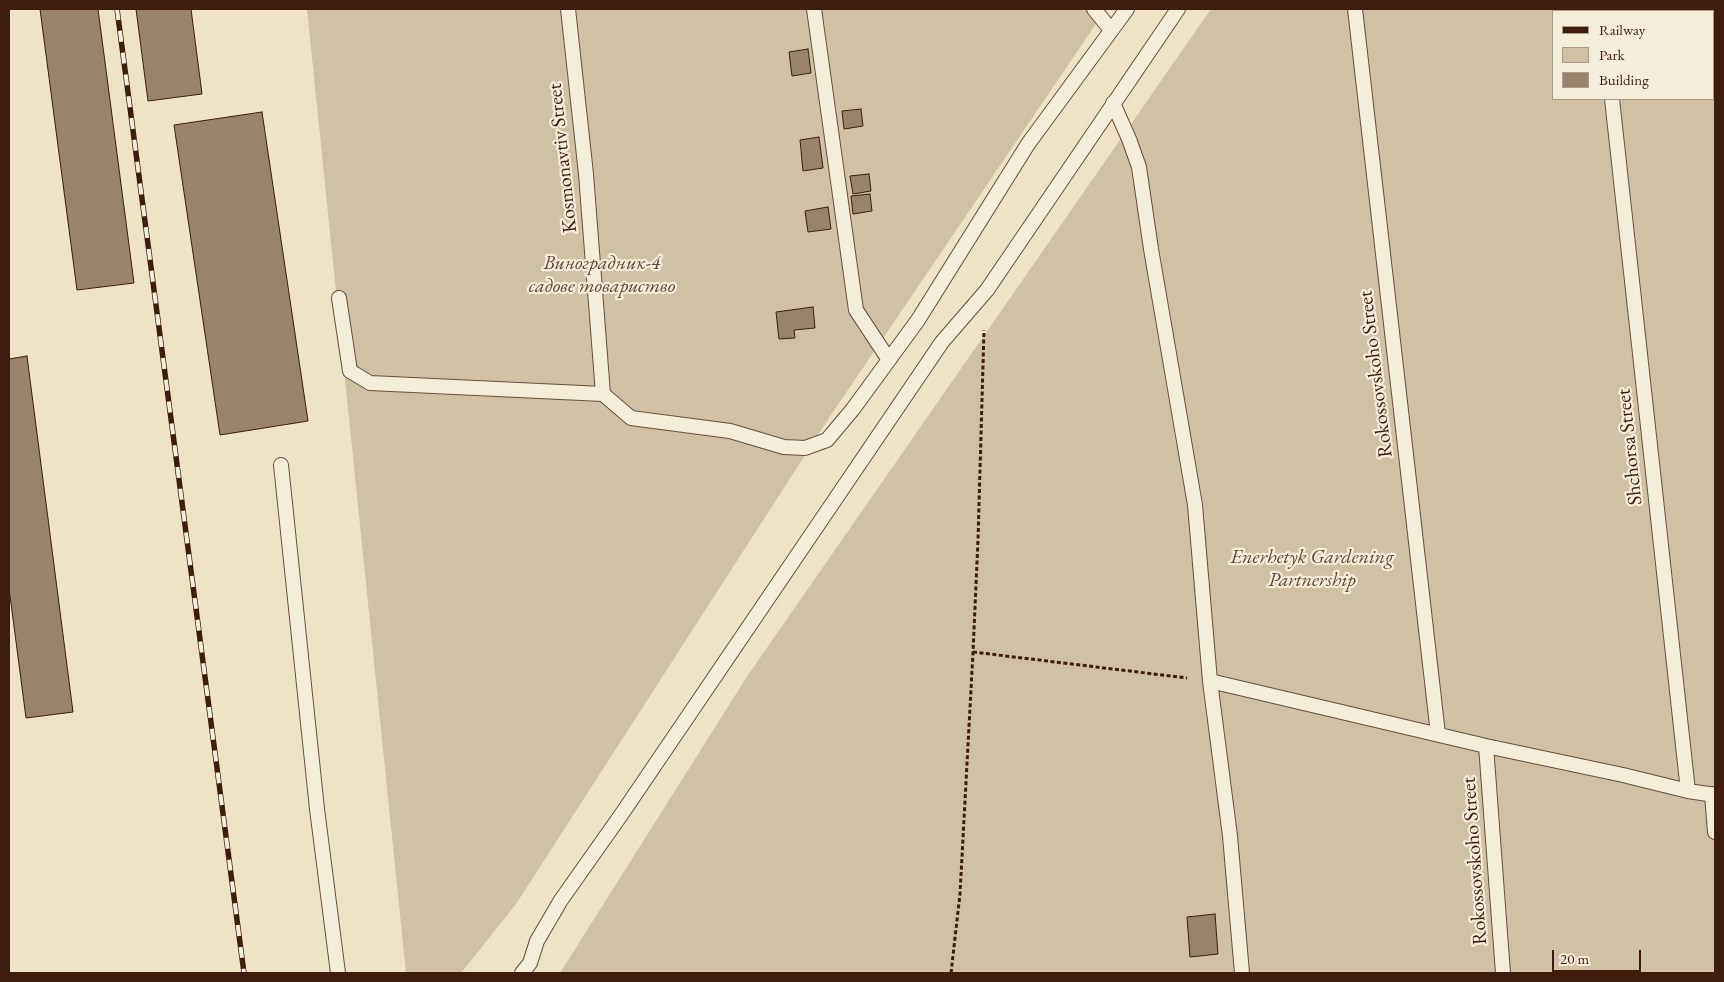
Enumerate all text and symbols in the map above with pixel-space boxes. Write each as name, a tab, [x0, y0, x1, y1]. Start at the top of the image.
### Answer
legend	[1552, 10, 1714, 100]
text: Railway	[1599, 20, 1645, 39]
text: Park	[1599, 45, 1625, 64]
text: Building	[1599, 70, 1649, 89]
street label: Kosmonavtiv Street	[543, 82, 583, 234]
park label: Виноградник-4 садове товариство	[529, 252, 675, 299]
street label: Rokossovskoho Street	[1354, 289, 1398, 459]
street label: Shchorsa Street	[1612, 388, 1648, 506]
park label: Enerhetyk Gardening Partnership	[1231, 546, 1393, 593]
street label: Rokossovskoho Street	[1457, 776, 1493, 946]
scale bar	[1554, 940, 1643, 972]
text: 20 m	[1560, 949, 1589, 968]

